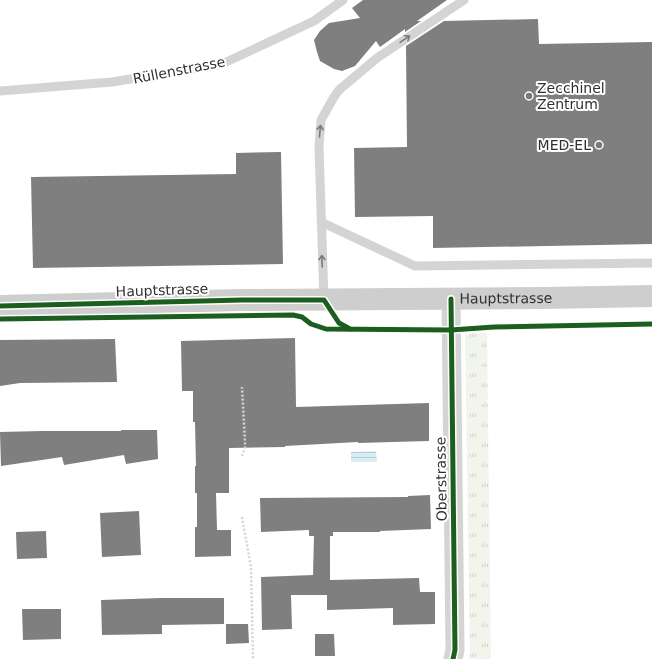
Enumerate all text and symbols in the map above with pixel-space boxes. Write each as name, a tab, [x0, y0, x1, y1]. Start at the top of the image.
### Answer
one-way arrow	[400, 35, 411, 43]
street label: Rüllenstrasse	[132, 53, 226, 87]
place label: Zecchinel Zentrum	[537, 80, 605, 112]
marker: Zecchinel Zentrum	[524, 91, 534, 101]
one-way arrow	[316, 125, 324, 138]
place label: MED-EL	[538, 137, 591, 153]
marker: MED-EL	[594, 140, 604, 150]
one-way arrow	[319, 255, 326, 268]
street label: Hauptstrasse	[115, 280, 209, 300]
street label: Hauptstrasse	[459, 290, 552, 307]
street label: Oberstrasse	[432, 437, 450, 521]

